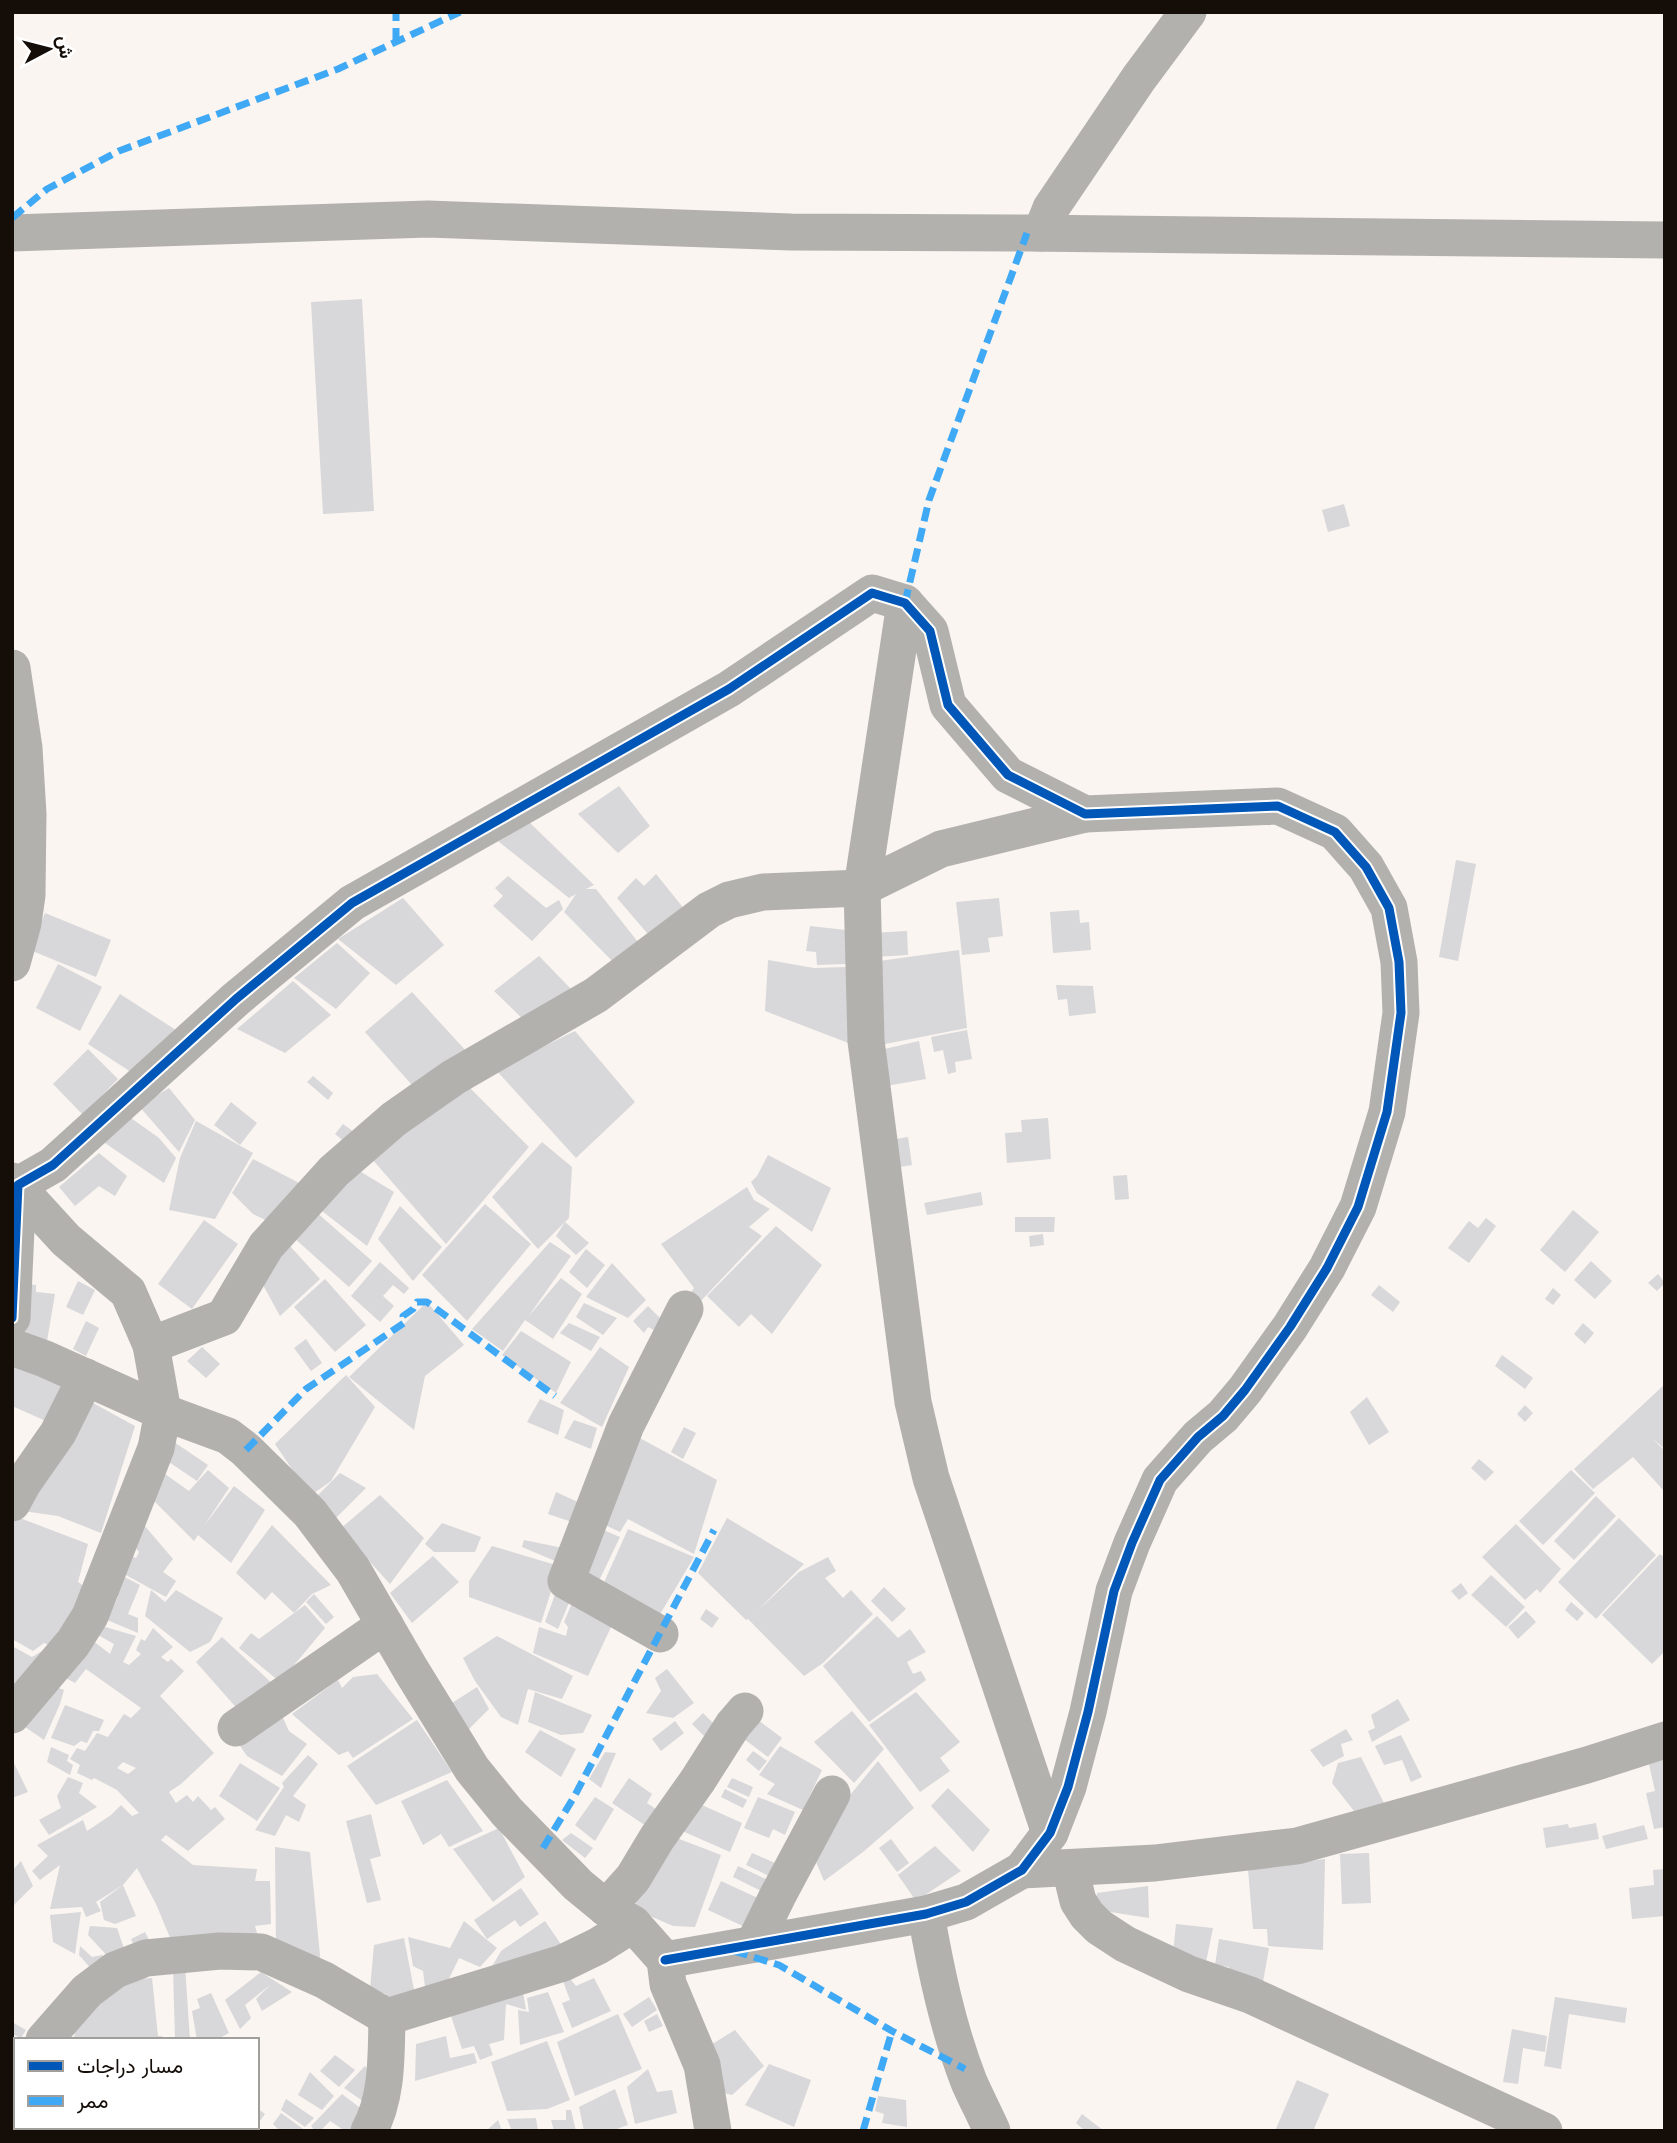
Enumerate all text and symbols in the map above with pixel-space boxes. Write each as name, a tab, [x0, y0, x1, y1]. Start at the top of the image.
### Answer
north arrow	[14, 14, 84, 84]
text: ش	[53, 34, 78, 60]
legend	[14, 2038, 259, 2129]
text: مسار دراجات	[77, 2053, 183, 2079]
text: ممر	[76, 2088, 108, 2114]

